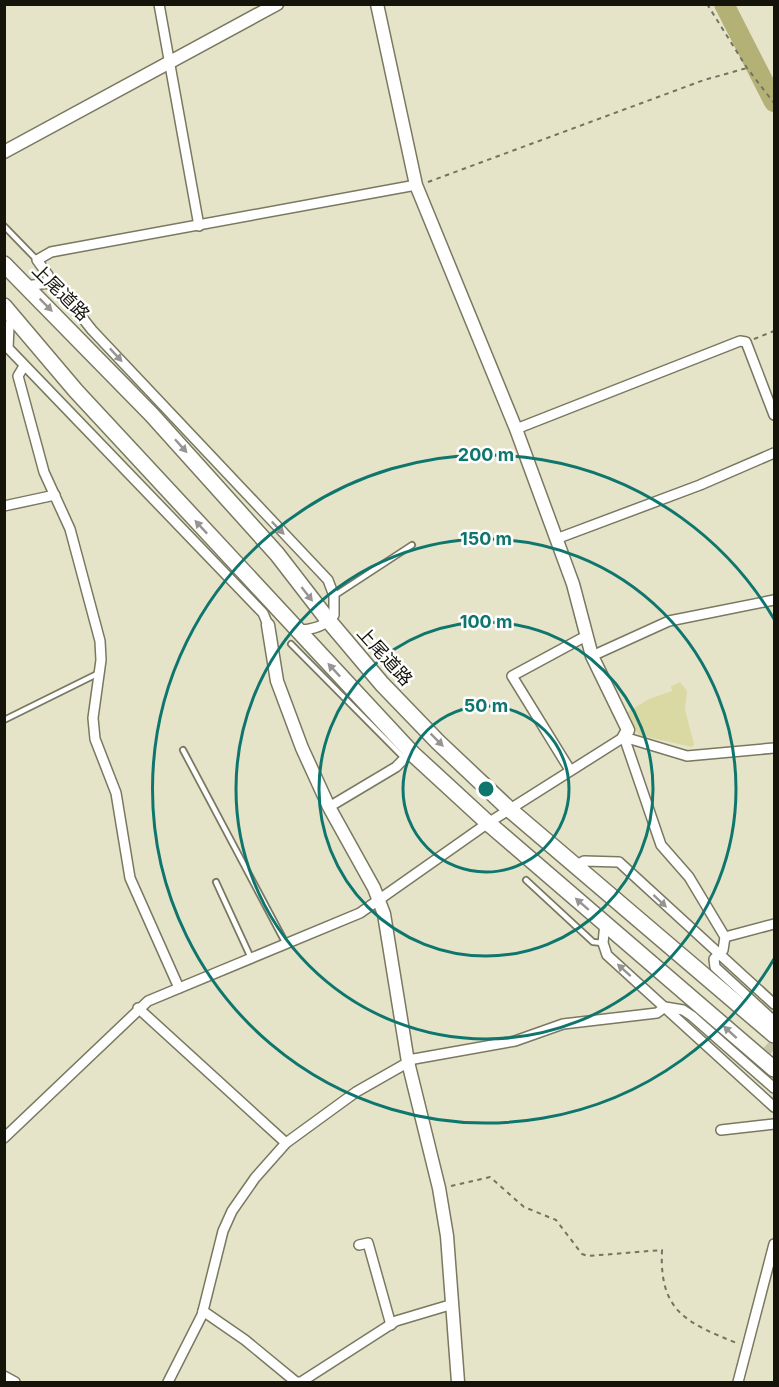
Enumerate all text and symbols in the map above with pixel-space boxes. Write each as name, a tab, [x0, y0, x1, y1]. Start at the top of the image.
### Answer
street label: 上尾道路	[28, 259, 94, 325]
one-way arrow	[38, 298, 52, 312]
one-way arrow	[108, 347, 122, 361]
one-way arrow	[174, 438, 187, 453]
text: 200 m	[458, 444, 514, 465]
one-way arrow	[194, 519, 208, 534]
one-way arrow	[270, 520, 284, 534]
text: 150 m	[460, 528, 512, 549]
one-way arrow	[301, 587, 313, 602]
text: 100 m	[460, 611, 512, 632]
street label: 上尾道路	[353, 622, 417, 690]
one-way arrow	[327, 662, 341, 677]
text: 50 m	[464, 695, 508, 716]
one-way arrow	[429, 733, 443, 747]
centre of rings	[476, 779, 496, 799]
one-way arrow	[653, 894, 668, 908]
one-way arrow	[575, 897, 590, 911]
one-way arrow	[617, 964, 632, 977]
one-way arrow	[722, 1025, 737, 1039]

